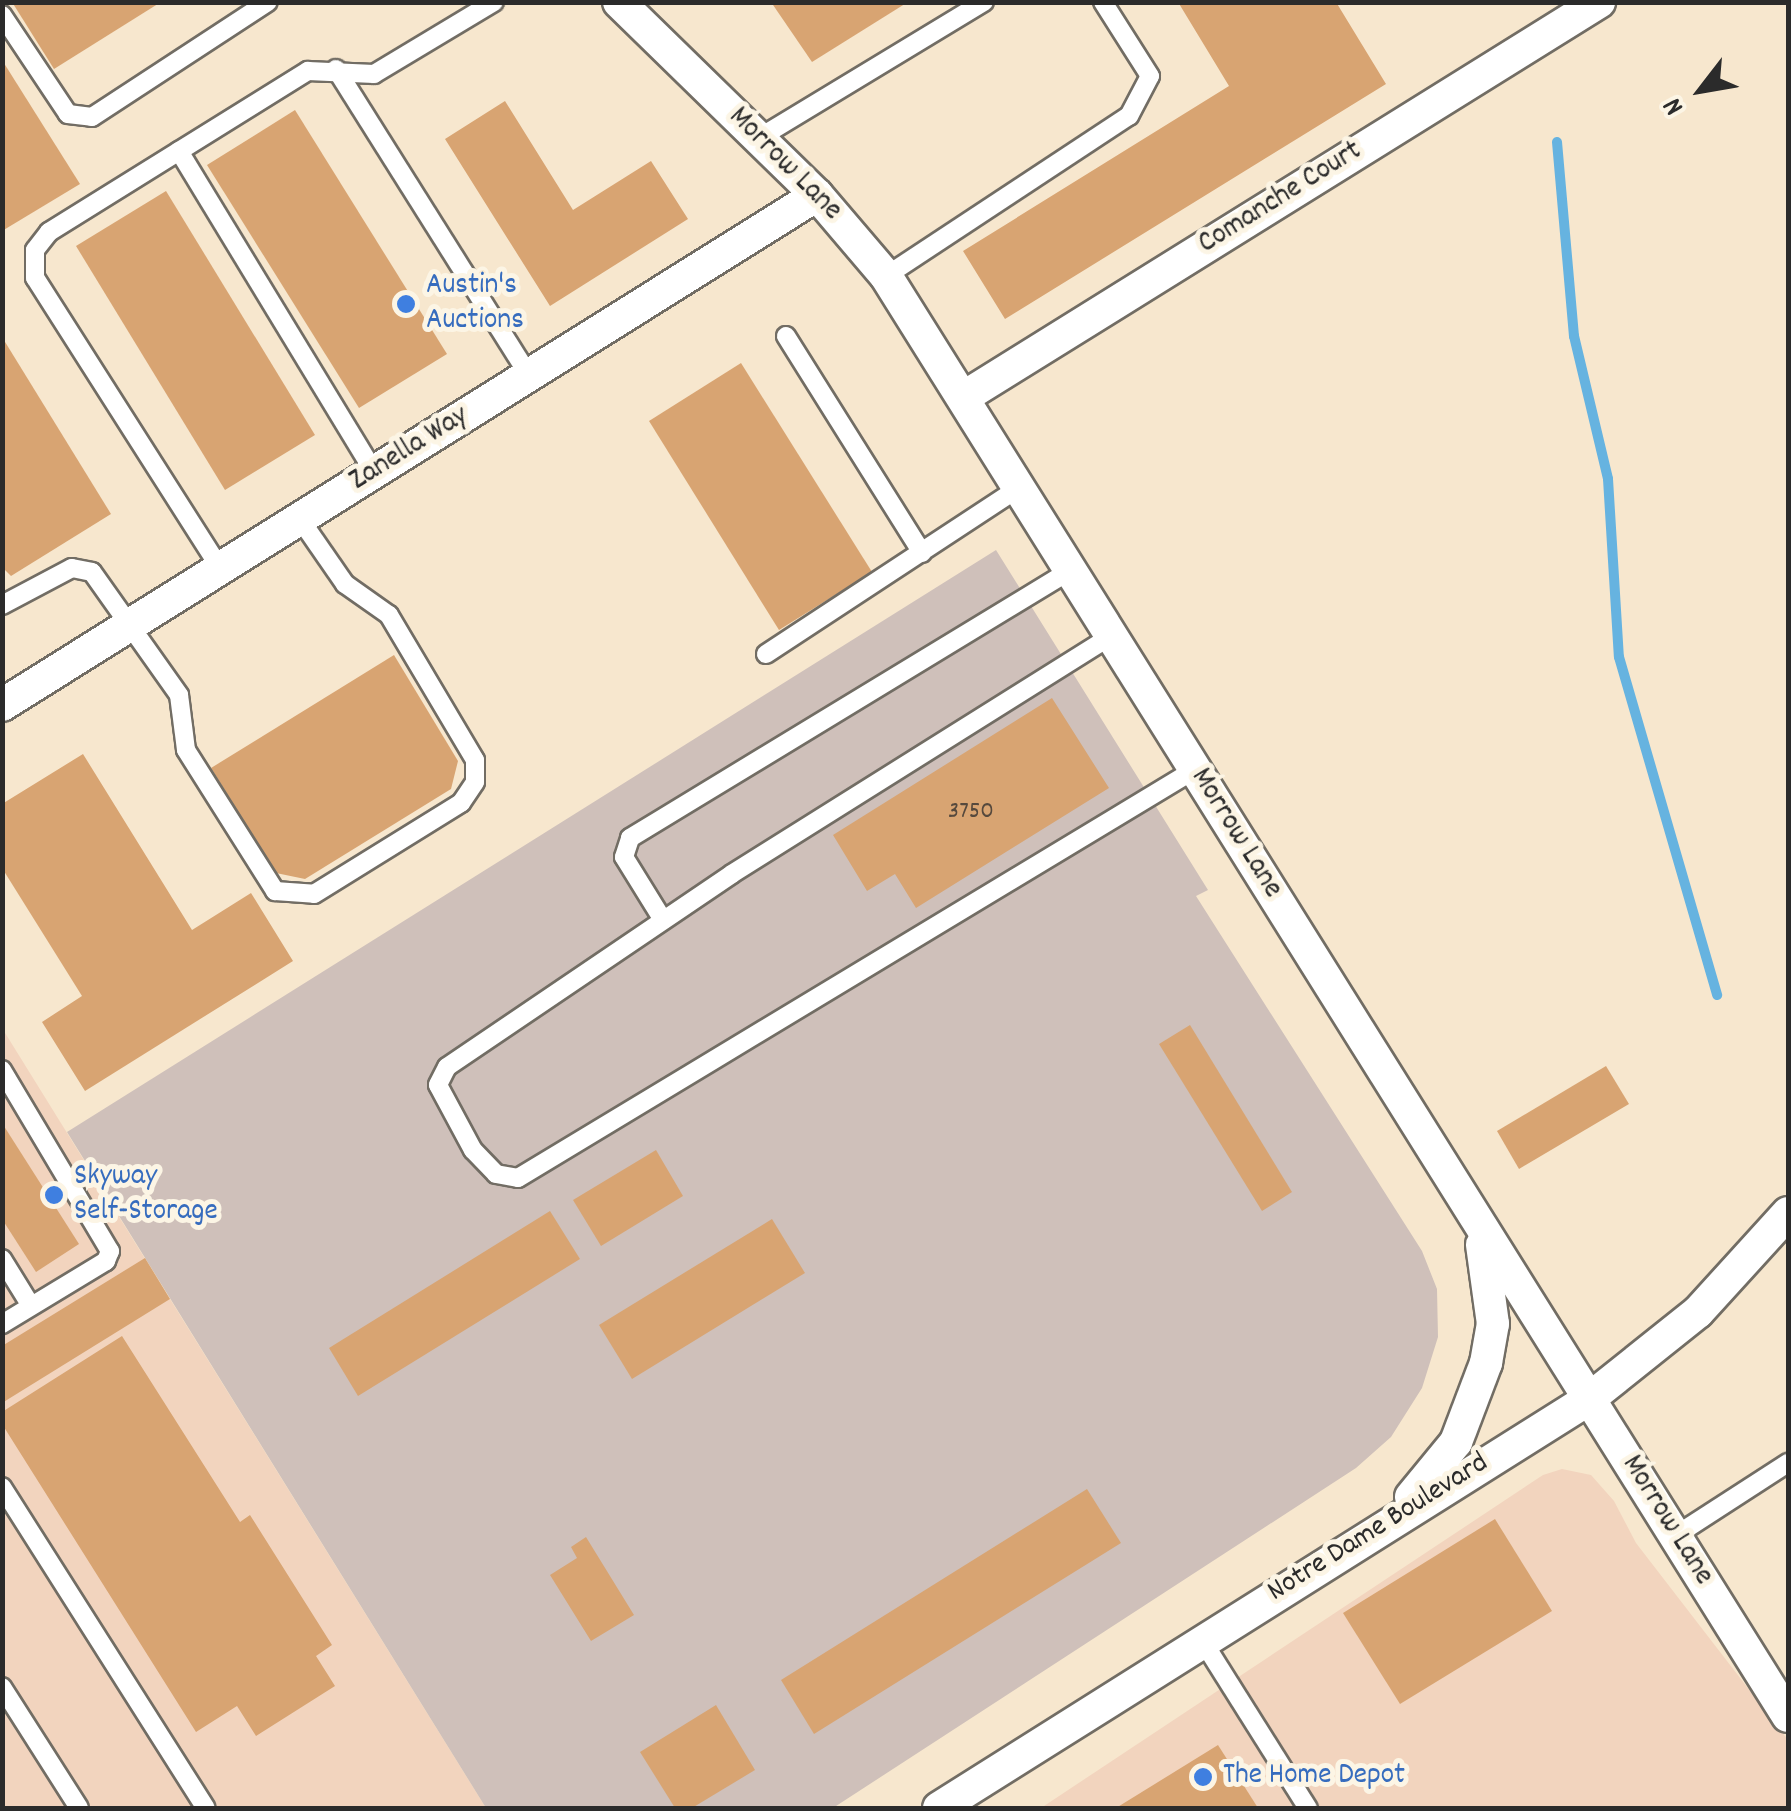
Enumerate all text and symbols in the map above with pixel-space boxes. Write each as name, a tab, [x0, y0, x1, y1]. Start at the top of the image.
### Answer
north arrow	[1651, 40, 1751, 140]
text: N	[1655, 89, 1696, 122]
street label: Morrow Lane	[720, 101, 848, 229]
street label: Comanche Court	[1193, 134, 1369, 264]
place label: Austin's Auctions	[426, 269, 524, 340]
marker: Austin's Auctions	[395, 293, 417, 315]
street label: Zanella Way	[344, 399, 476, 501]
street label: Morrow Lane	[1181, 762, 1289, 906]
house number: 3750	[948, 797, 994, 827]
place label: Skyway Self-Storage	[74, 1160, 218, 1230]
marker: Skyway Self-Storage	[43, 1184, 65, 1206]
street label: Notre Dame Boulevard	[1262, 1447, 1496, 1611]
street label: Morrow Lane	[1612, 1449, 1720, 1593]
place label: The Home Depot	[1223, 1759, 1405, 1795]
marker: The Home Depot	[1192, 1766, 1214, 1788]

